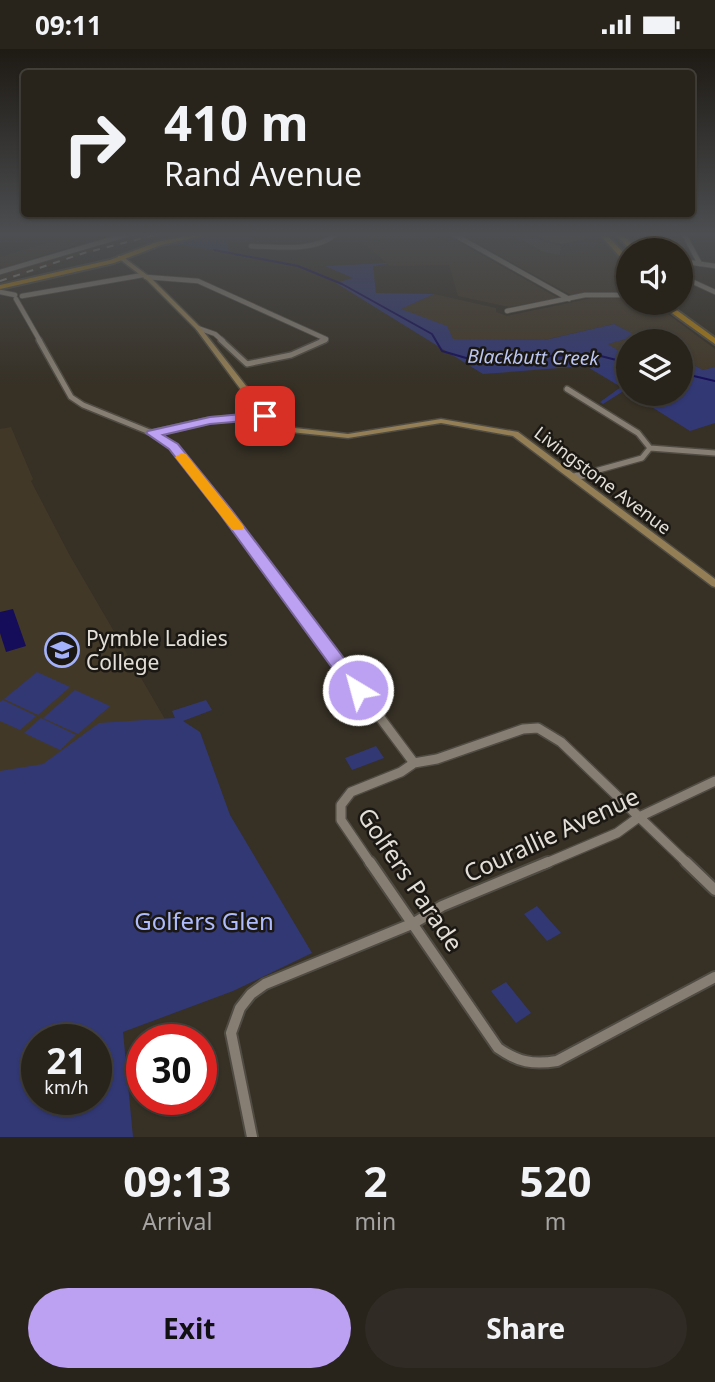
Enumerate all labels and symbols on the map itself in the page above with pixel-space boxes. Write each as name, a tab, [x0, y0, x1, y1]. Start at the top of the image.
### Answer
water label: Blackbutt Creek	[467, 343, 599, 371]
pin	[235, 386, 295, 446]
street label: Livingstone Avenue	[530, 421, 676, 539]
place label: Pymble Ladies College	[86, 624, 228, 676]
school or university icon: Pymble Ladies College	[43, 631, 81, 669]
position arrow	[321, 653, 395, 727]
street label: Courallie Avenue	[458, 779, 644, 889]
street label: Golfers Parade	[351, 801, 471, 957]
park label: Golfers Glen	[134, 904, 274, 937]
speed limit sign: 30	[126, 1024, 217, 1115]

